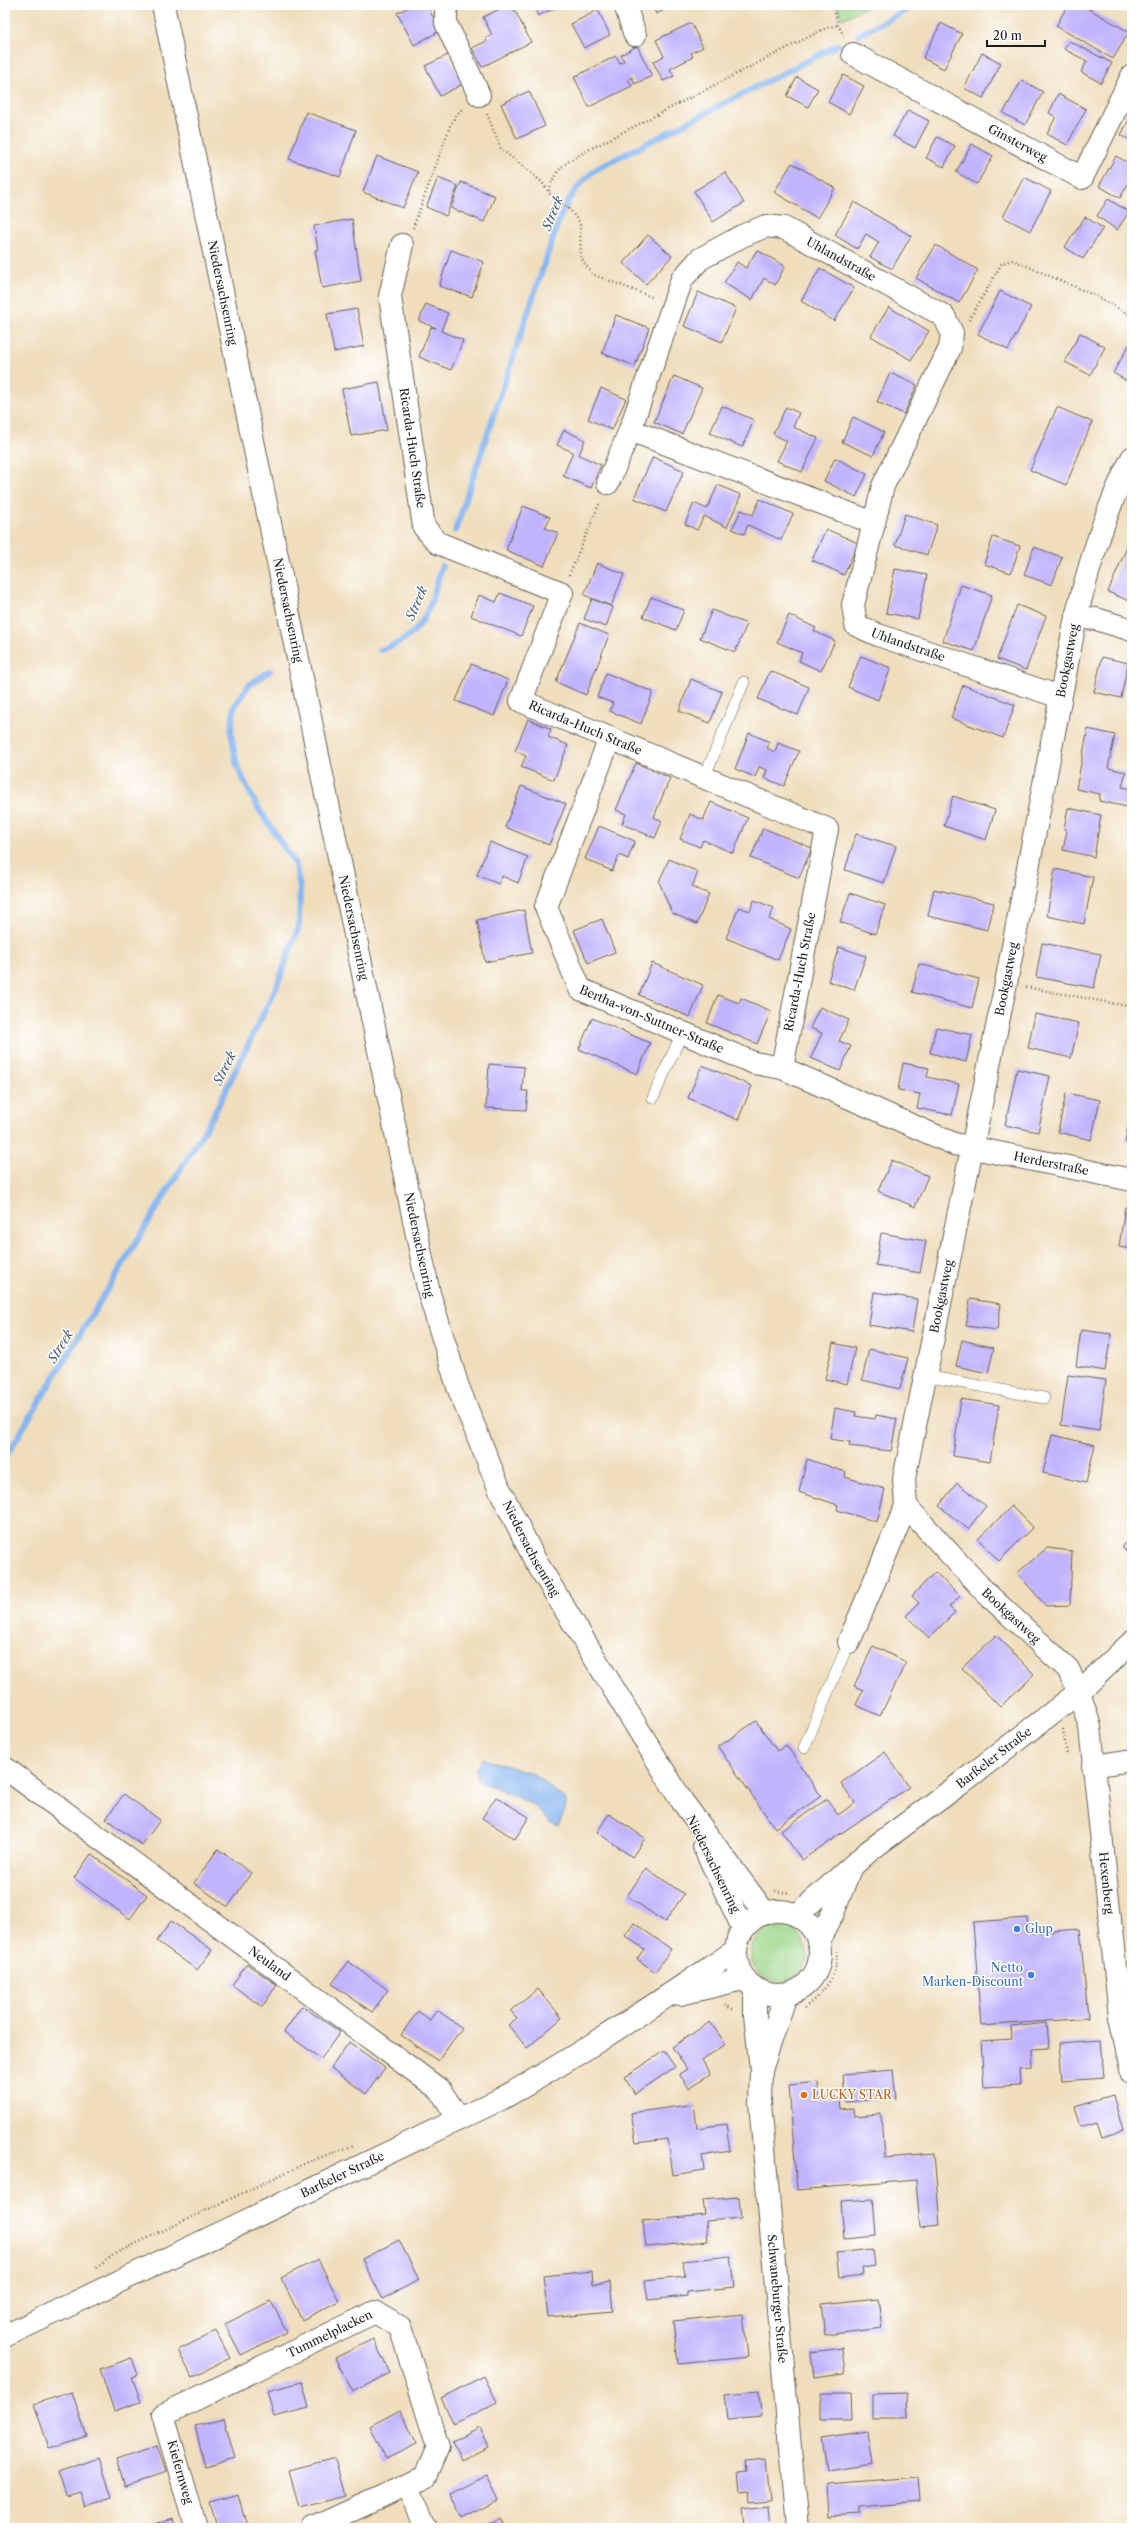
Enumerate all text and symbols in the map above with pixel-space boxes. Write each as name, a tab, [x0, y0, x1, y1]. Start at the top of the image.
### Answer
scale bar	[987, 22, 1045, 48]
text: 20 m	[993, 28, 1022, 43]
street label: Ginsterweg	[986, 121, 1050, 165]
water label: Streek	[537, 193, 566, 234]
street label: Uhlandstraße	[804, 234, 879, 284]
street label: Niedersachsenring	[205, 239, 241, 347]
street label: Ricarda-Huch Straße	[397, 387, 429, 509]
street label: Niedersachsenring	[270, 556, 307, 665]
water label: Streek	[401, 583, 430, 624]
street label: Bookgastweg	[1053, 622, 1082, 699]
street label: Uhlandstraße	[869, 625, 948, 664]
street label: Ricarda-Huch Straße	[527, 697, 645, 758]
street label: Niedersachsenring	[336, 874, 372, 982]
street label: Ricarda-Huch Straße	[781, 911, 818, 1033]
street label: Bookgastweg	[991, 940, 1021, 1017]
street label: Bertha-von-Suttner-Straße	[577, 982, 726, 1056]
water label: Streek	[209, 1048, 239, 1089]
street label: Herderstraße	[1012, 1148, 1091, 1178]
street label: Niedersachsenring	[401, 1191, 438, 1300]
street label: Bookgastweg	[926, 1258, 956, 1334]
water label: Streek	[43, 1326, 76, 1366]
street label: Niedersachsenring	[499, 1498, 564, 1600]
street label: Bookgastweg	[979, 1585, 1044, 1647]
street label: Barßeler Straße	[953, 1724, 1034, 1791]
street label: Niedersachsenring	[683, 1813, 744, 1916]
street label: Hexenberg	[1096, 1851, 1117, 1915]
place label: Glup	[1025, 1921, 1053, 1936]
marker: Glup	[1012, 1924, 1022, 1934]
street label: Neuland	[246, 1943, 294, 1984]
place label: Netto Marken-Discount	[922, 1960, 1024, 1989]
marker: Netto Marken-Discount	[1026, 1970, 1036, 1980]
place label: LUCKY STAR	[812, 2087, 893, 2102]
marker: LUCKY STAR	[799, 2090, 809, 2100]
street label: Barßeler Straße	[298, 2148, 387, 2201]
street label: Schwaneburger Straße	[764, 2234, 791, 2364]
street label: Tummelplacken	[284, 2306, 375, 2361]
street label: Kiefernweg	[164, 2438, 197, 2506]

